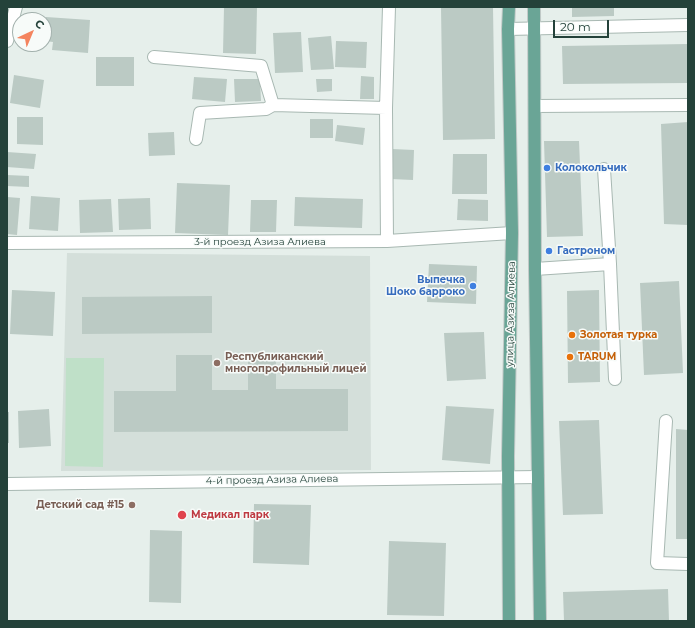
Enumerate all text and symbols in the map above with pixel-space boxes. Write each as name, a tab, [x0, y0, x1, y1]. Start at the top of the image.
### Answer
north arrow	[12, 12, 52, 52]
scale bar	[555, 12, 611, 38]
text: С	[32, 16, 47, 32]
text: 20 m	[560, 19, 591, 34]
place label: Колокольчик	[555, 162, 627, 174]
marker: Колокольчик	[542, 163, 552, 173]
street label: 3-й проезд Азиза Алиева	[194, 236, 326, 248]
place label: Гастроном	[557, 245, 615, 257]
marker: Гастроном	[544, 246, 554, 256]
street label: улица Азиза Алиева	[504, 261, 518, 367]
place label: Выпечка Шоко барроко	[386, 274, 465, 298]
marker: Выпечка Шоко барроко	[468, 281, 478, 291]
place label: Золотая турка	[580, 329, 657, 341]
marker: Золотая турка	[567, 330, 577, 340]
place label: Республиканский многопрофильный лицей	[225, 351, 367, 374]
place label: TARUM	[578, 351, 616, 363]
marker: TARUM	[565, 352, 575, 362]
marker: Республиканский многопрофильный лицей	[212, 358, 222, 368]
street label: 4-й проезд Азиза Алиева	[205, 473, 339, 487]
place label: Детский сад #15	[36, 499, 124, 511]
marker: Детский сад #15	[127, 500, 137, 510]
marker: Медикал парк	[176, 509, 188, 521]
place label: Медикал парк	[191, 509, 269, 521]

